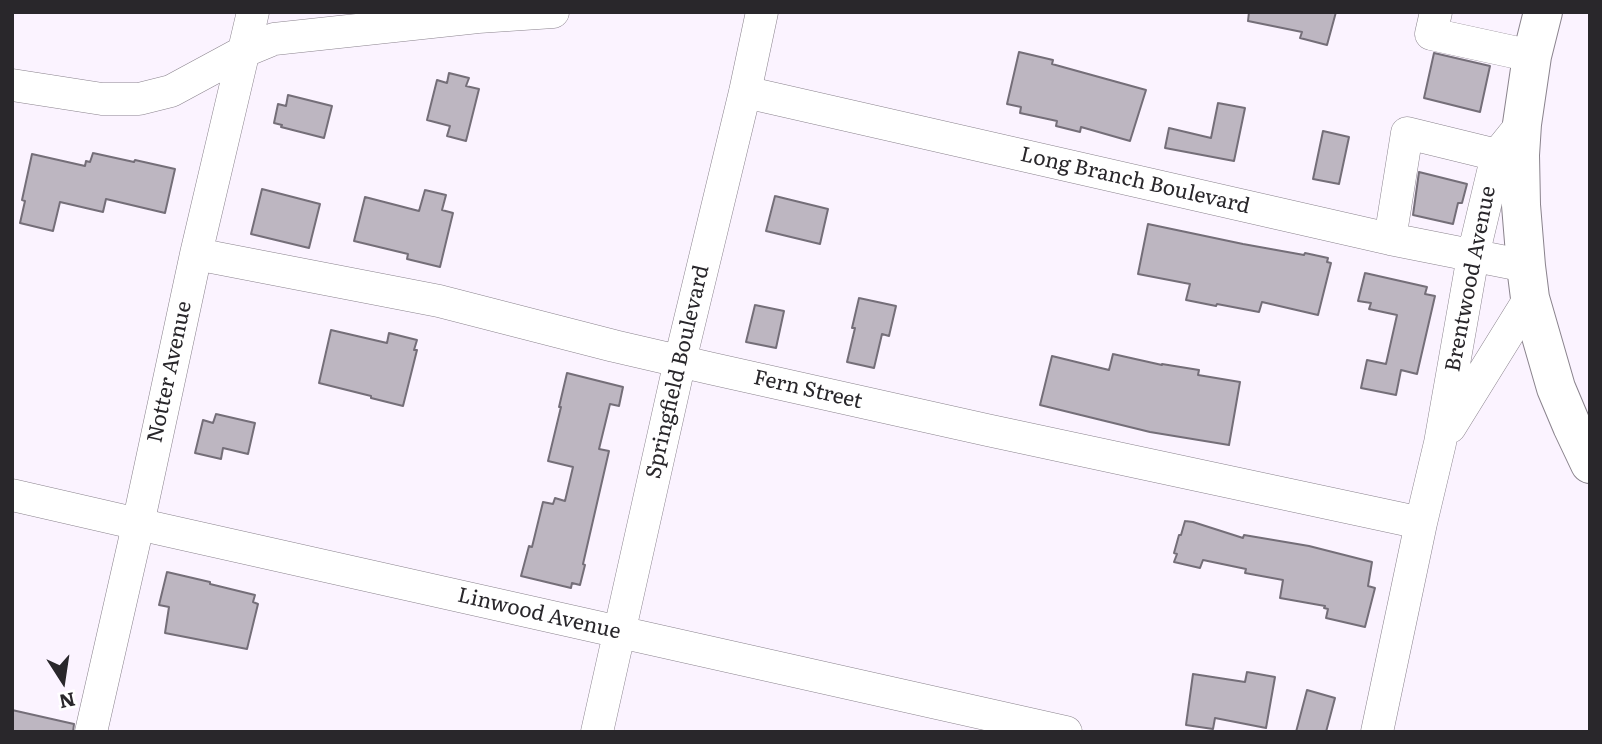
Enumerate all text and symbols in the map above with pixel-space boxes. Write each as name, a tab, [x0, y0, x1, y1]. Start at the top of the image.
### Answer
street label: Long Branch Boulevard	[1018, 142, 1252, 220]
street label: Brentwood Avenue	[1441, 184, 1501, 374]
street label: Springfield Boulevard	[641, 263, 715, 481]
street label: Notter Avenue	[143, 299, 197, 445]
street label: Fern Street	[751, 365, 865, 415]
street label: Linwood Avenue	[455, 583, 623, 645]
north arrow	[28, 646, 98, 716]
text: N	[57, 686, 78, 717]

